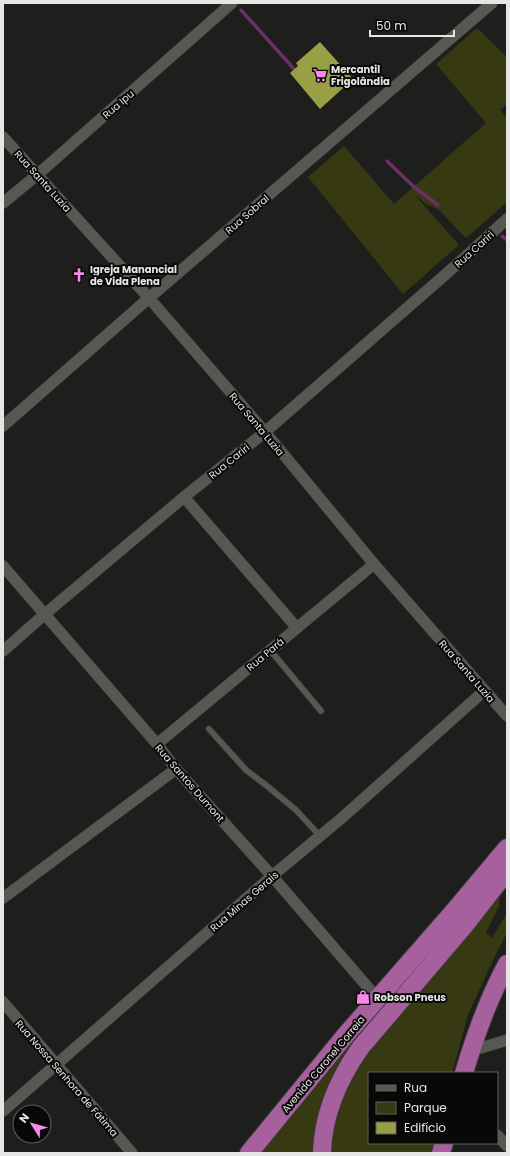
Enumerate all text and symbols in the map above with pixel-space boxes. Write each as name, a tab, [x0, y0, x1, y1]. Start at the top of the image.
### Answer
scale bar	[370, 12, 454, 38]
text: 50 m	[376, 17, 407, 34]
place label: Mercantil Frigolândia	[331, 62, 390, 89]
supermarket icon: Mercantil Frigolândia	[312, 67, 328, 83]
street label: Rua Ipu	[99, 86, 137, 122]
street label: Rua Santa Luzia	[11, 147, 74, 216]
street label: Rua Sobral	[222, 191, 273, 238]
street label: Rua Cariri	[451, 227, 497, 271]
place label: Igreja Manancial de Vida Plena	[90, 262, 177, 289]
church icon: Igreja Manancial de Vida Plena	[71, 267, 87, 283]
street label: Rua Santa Luzia	[226, 389, 288, 459]
street label: Rua Cariri	[206, 440, 253, 483]
street label: Rua Pará	[243, 634, 287, 675]
street label: Rua Santa Luzia	[435, 637, 498, 706]
street label: Rua Santos Dumont	[151, 741, 228, 826]
street label: Rua Minas Gerais	[207, 867, 282, 935]
shop icon: Robson Pneus	[355, 989, 371, 1005]
place label: Robson Pneus	[374, 990, 446, 1005]
street label: Avenida Coronel Correia	[278, 1013, 369, 1116]
street label: Rua Nossa Senhora de Fátima	[13, 1017, 121, 1139]
legend	[368, 1072, 498, 1144]
text: Rua	[404, 1079, 427, 1096]
text: Parque	[404, 1099, 447, 1116]
north arrow	[12, 1104, 52, 1144]
text: Edifício	[404, 1119, 446, 1136]

